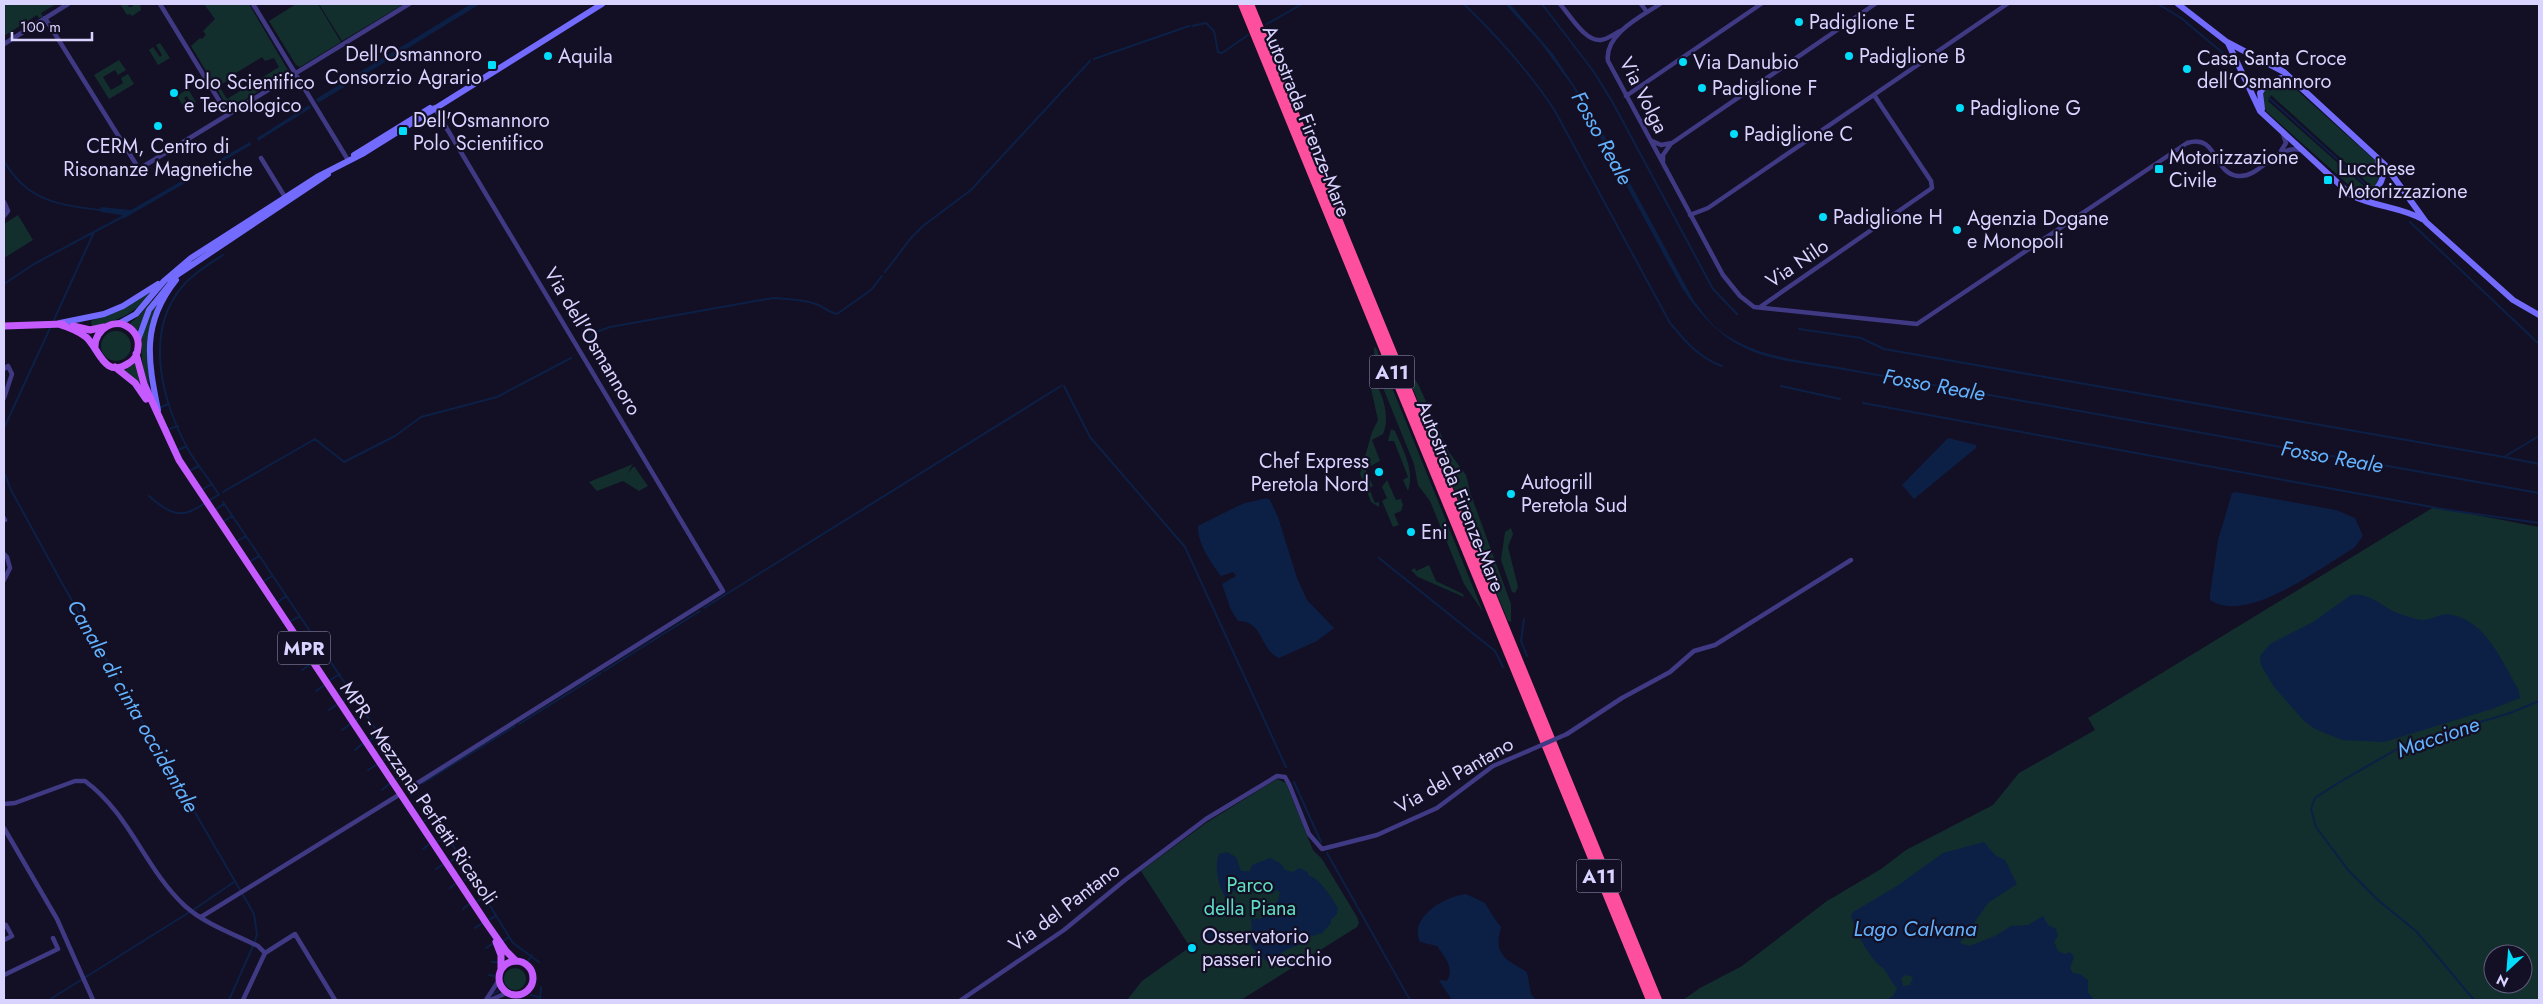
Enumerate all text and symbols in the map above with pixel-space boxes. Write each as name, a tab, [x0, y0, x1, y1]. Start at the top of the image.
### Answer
place label: Padiglione E	[1809, 8, 1916, 37]
scale bar	[12, 10, 92, 42]
text: 100 m	[20, 16, 61, 38]
marker: Padiglione E	[1793, 16, 1805, 28]
street label: Autostrada Firenze-Mare	[1255, 21, 1358, 221]
place label: Dell'Osmannoro Consorzio Agrario	[325, 40, 482, 92]
place label: Aquila	[558, 42, 613, 71]
place label: Padiglione B	[1859, 42, 1966, 71]
place label: Casa Santa Croce dell'Osmannoro	[2197, 44, 2347, 96]
place label: Via Danubio	[1693, 48, 1799, 77]
marker: Aquila	[542, 50, 554, 62]
marker: Padiglione B	[1843, 50, 1855, 62]
street label: Via Volga	[1612, 52, 1675, 138]
marker: Via Danubio	[1677, 56, 1689, 68]
marker: Dell'Osmannoro Consorzio Agrario	[486, 59, 498, 71]
marker: Casa Santa Croce dell'Osmannoro	[2181, 63, 2193, 75]
place label: Polo Scientifico e Tecnologico	[184, 68, 315, 120]
place label: Padiglione F	[1712, 74, 1818, 103]
marker: Padiglione F	[1696, 82, 1708, 94]
water label: Fosso Reale	[1564, 86, 1640, 191]
marker: Polo Scientifico e Tecnologico	[168, 87, 180, 99]
place label: Padiglione G	[1970, 94, 2081, 123]
marker: Padiglione G	[1954, 102, 1966, 114]
place label: Dell'Osmannoro Polo Scientifico	[413, 106, 550, 158]
marker: CERM, Centro di Risonanze Magnetiche	[152, 120, 164, 132]
place label: Padiglione C	[1744, 120, 1853, 149]
marker: Dell'Osmannoro Polo Scientifico	[397, 125, 409, 137]
marker: Padiglione C	[1728, 128, 1740, 140]
place label: CERM, Centro di Risonanze Magnetiche	[63, 132, 253, 184]
place label: Motorizzazione Civile	[2169, 143, 2299, 195]
place label: Lucchese Motorizzazione	[2338, 154, 2468, 206]
marker: Motorizzazione Civile	[2153, 163, 2165, 175]
marker: Lucchese Motorizzazione	[2322, 174, 2334, 186]
place label: Padiglione H	[1833, 203, 1943, 232]
place label: Agenzia Dogane e Monopoli	[1967, 204, 2109, 256]
marker: Padiglione H	[1817, 211, 1829, 223]
marker: Agenzia Dogane e Monopoli	[1951, 224, 1963, 236]
street label: Via Nilo	[1760, 232, 1835, 295]
street label: Via dell'Osmannoro	[537, 262, 648, 421]
road number: A11	[1370, 356, 1414, 388]
water label: Fosso Reale	[1881, 361, 1988, 409]
street label: Autostrada Firenze-Mare	[1409, 396, 1512, 596]
water label: Fosso Reale	[2279, 433, 2386, 481]
place label: Chef Express Peretola Nord	[1251, 447, 1369, 499]
marker: Chef Express Peretola Nord	[1373, 466, 1385, 478]
place label: Autogrill Peretola Sud	[1521, 468, 1627, 520]
marker: Autogrill Peretola Sud	[1505, 488, 1517, 500]
place label: Eni	[1421, 518, 1448, 547]
marker: Eni	[1405, 526, 1417, 538]
water label: Canale di cinta occidentale	[60, 594, 207, 819]
road number: MPR	[278, 632, 330, 664]
street label: MPR - Mezzana Perfetti Ricasoli	[333, 676, 504, 911]
water label: Maccione	[2393, 709, 2484, 765]
street label: Via del Pantano	[1390, 730, 1519, 821]
street label: Via del Pantano	[1003, 856, 1126, 959]
road number: A11	[1576, 859, 1622, 892]
park label: Parco della Piana	[1204, 871, 1296, 923]
water label: Lago Calvana	[1854, 914, 1977, 944]
place label: Osservatorio passeri vecchio	[1202, 922, 1332, 974]
marker: Osservatorio passeri vecchio	[1186, 942, 1198, 954]
north arrow	[2483, 944, 2533, 994]
text: N	[2493, 969, 2512, 992]

